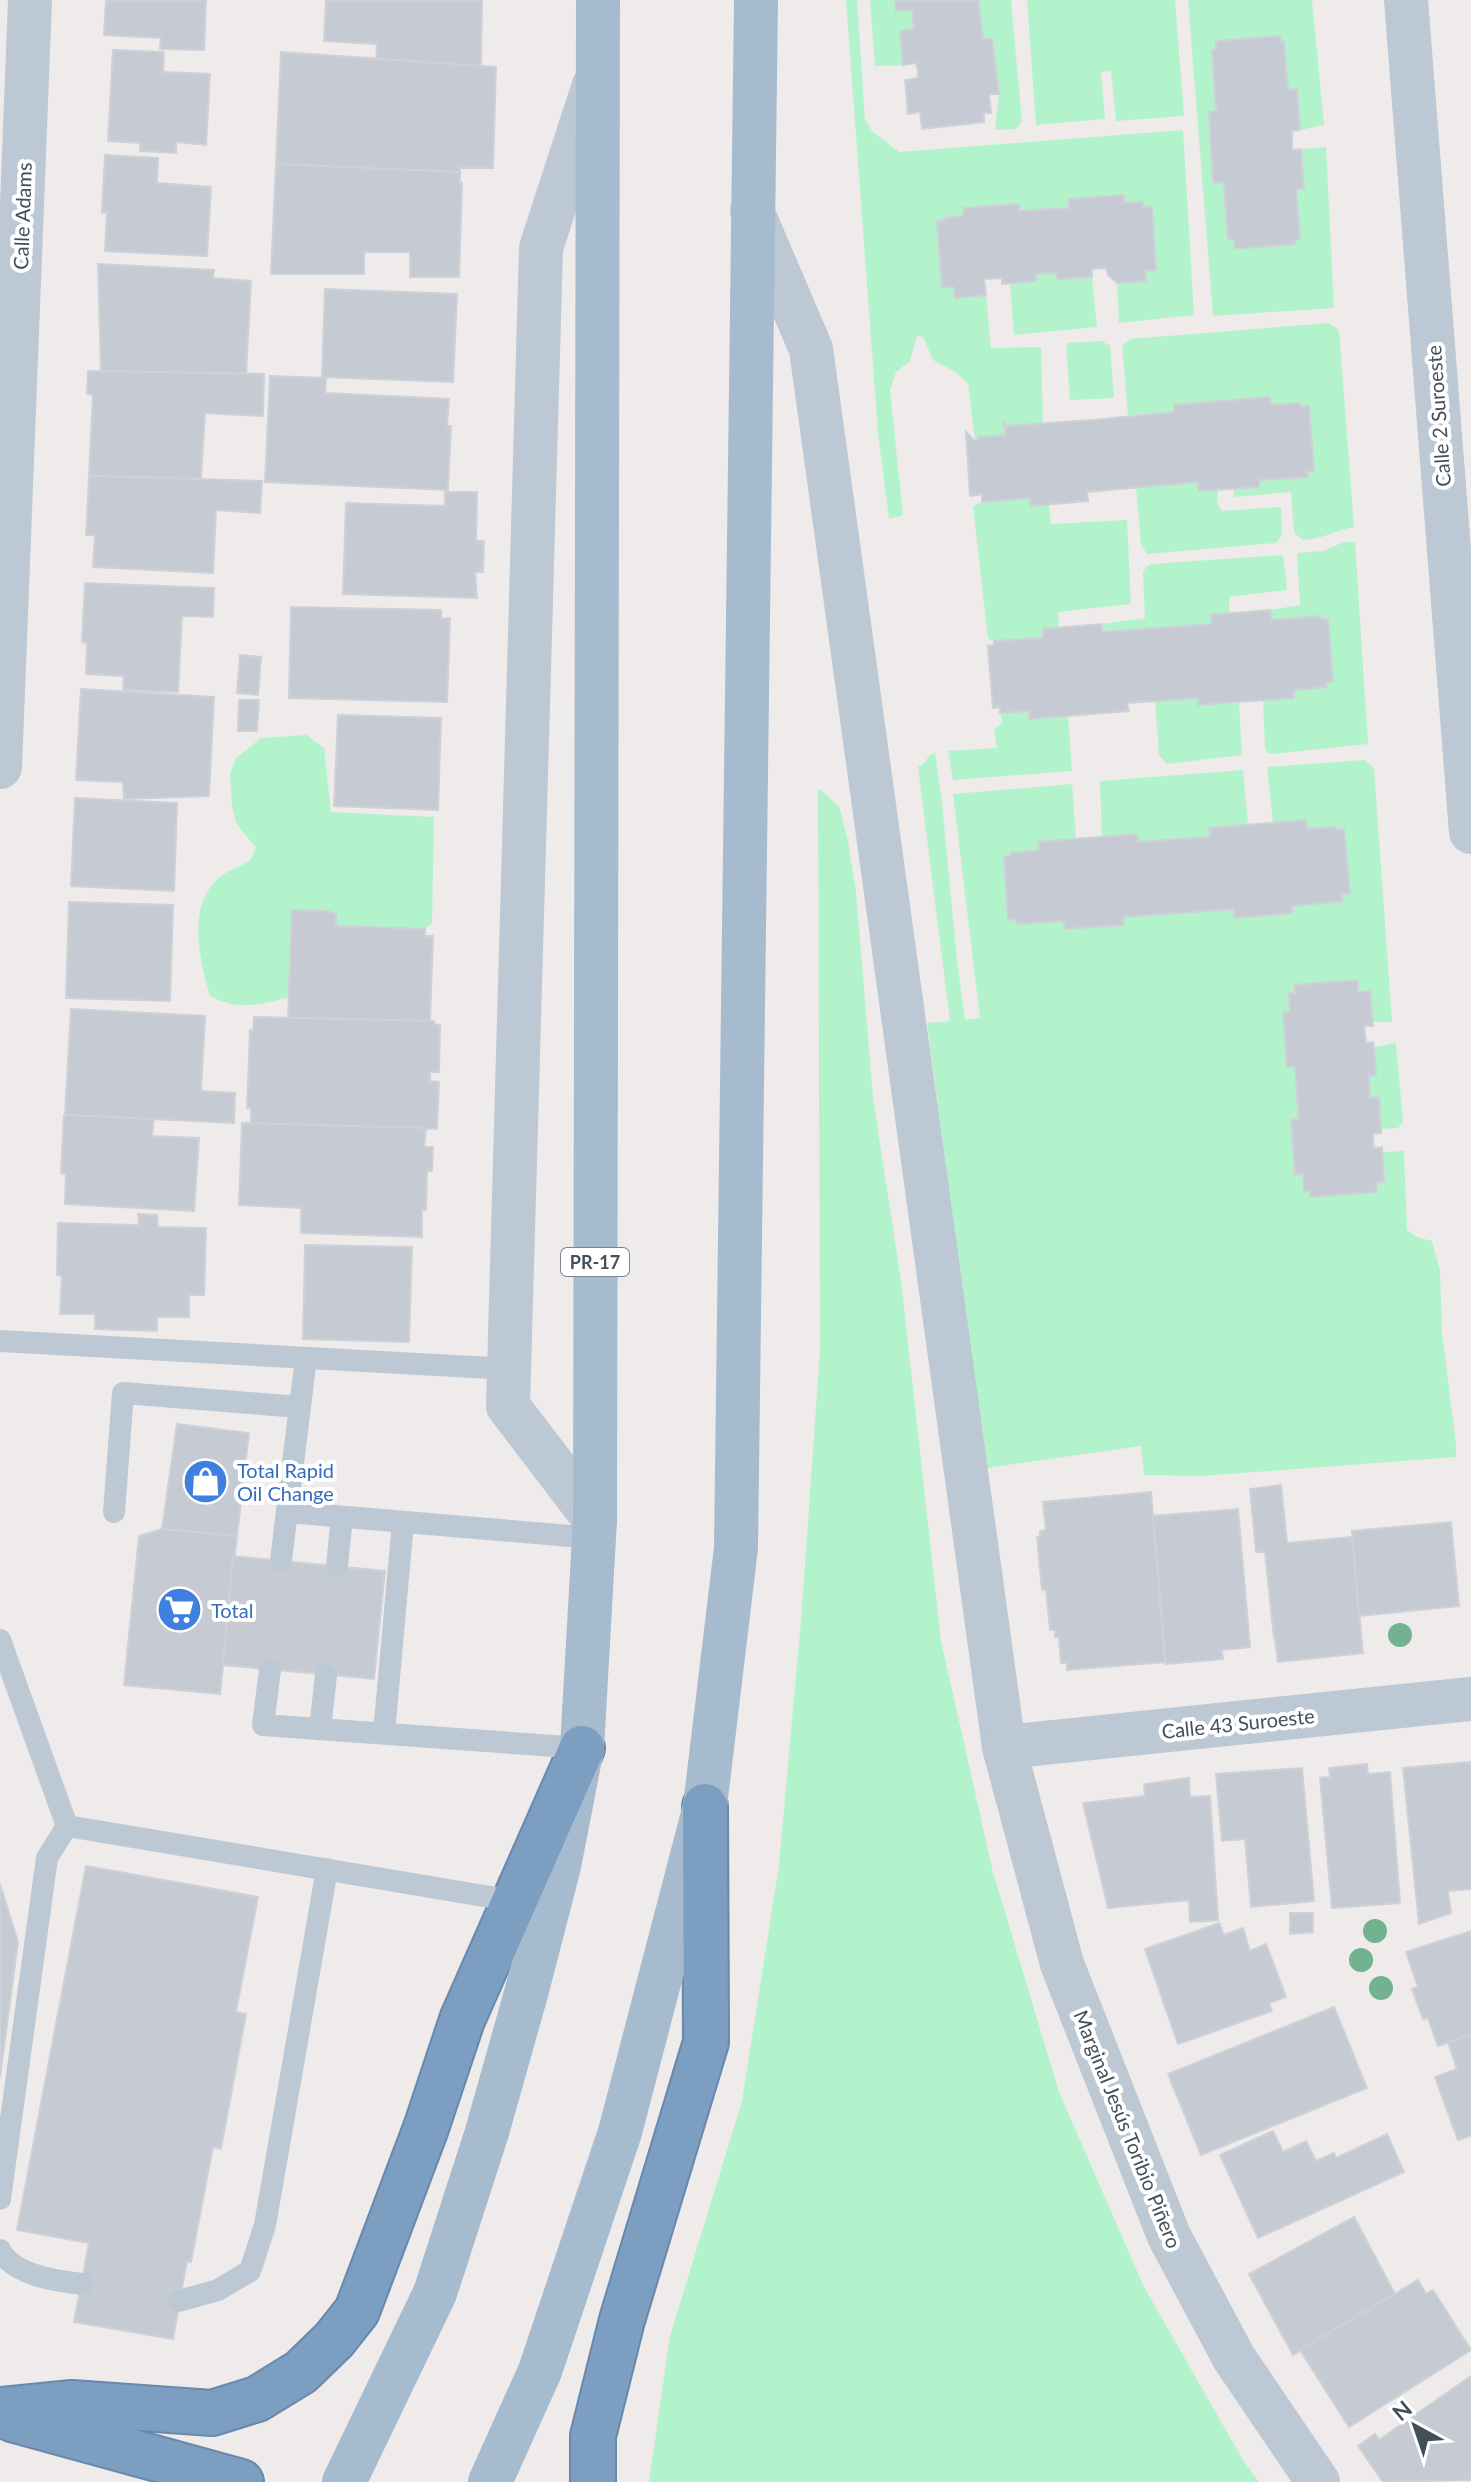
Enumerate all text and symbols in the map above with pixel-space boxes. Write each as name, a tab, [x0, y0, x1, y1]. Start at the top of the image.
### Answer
street label: Calle Adams	[8, 162, 36, 270]
street label: Calle 2 Suroeste	[1421, 344, 1455, 488]
road number: PR-17	[561, 1248, 629, 1276]
shop icon: Total Rapid Oil Change	[182, 1457, 230, 1505]
place label: Total Rapid Oil Change	[237, 1458, 334, 1505]
supermarket icon: Total	[156, 1586, 204, 1634]
place label: Total	[211, 1598, 253, 1622]
street label: Calle 43 Suroeste	[1160, 1703, 1316, 1743]
street label: Marginal Jesús Toribio Piñero	[1069, 2007, 1187, 2251]
north arrow	[1375, 2386, 1455, 2466]
text: N	[1387, 2395, 1417, 2426]

